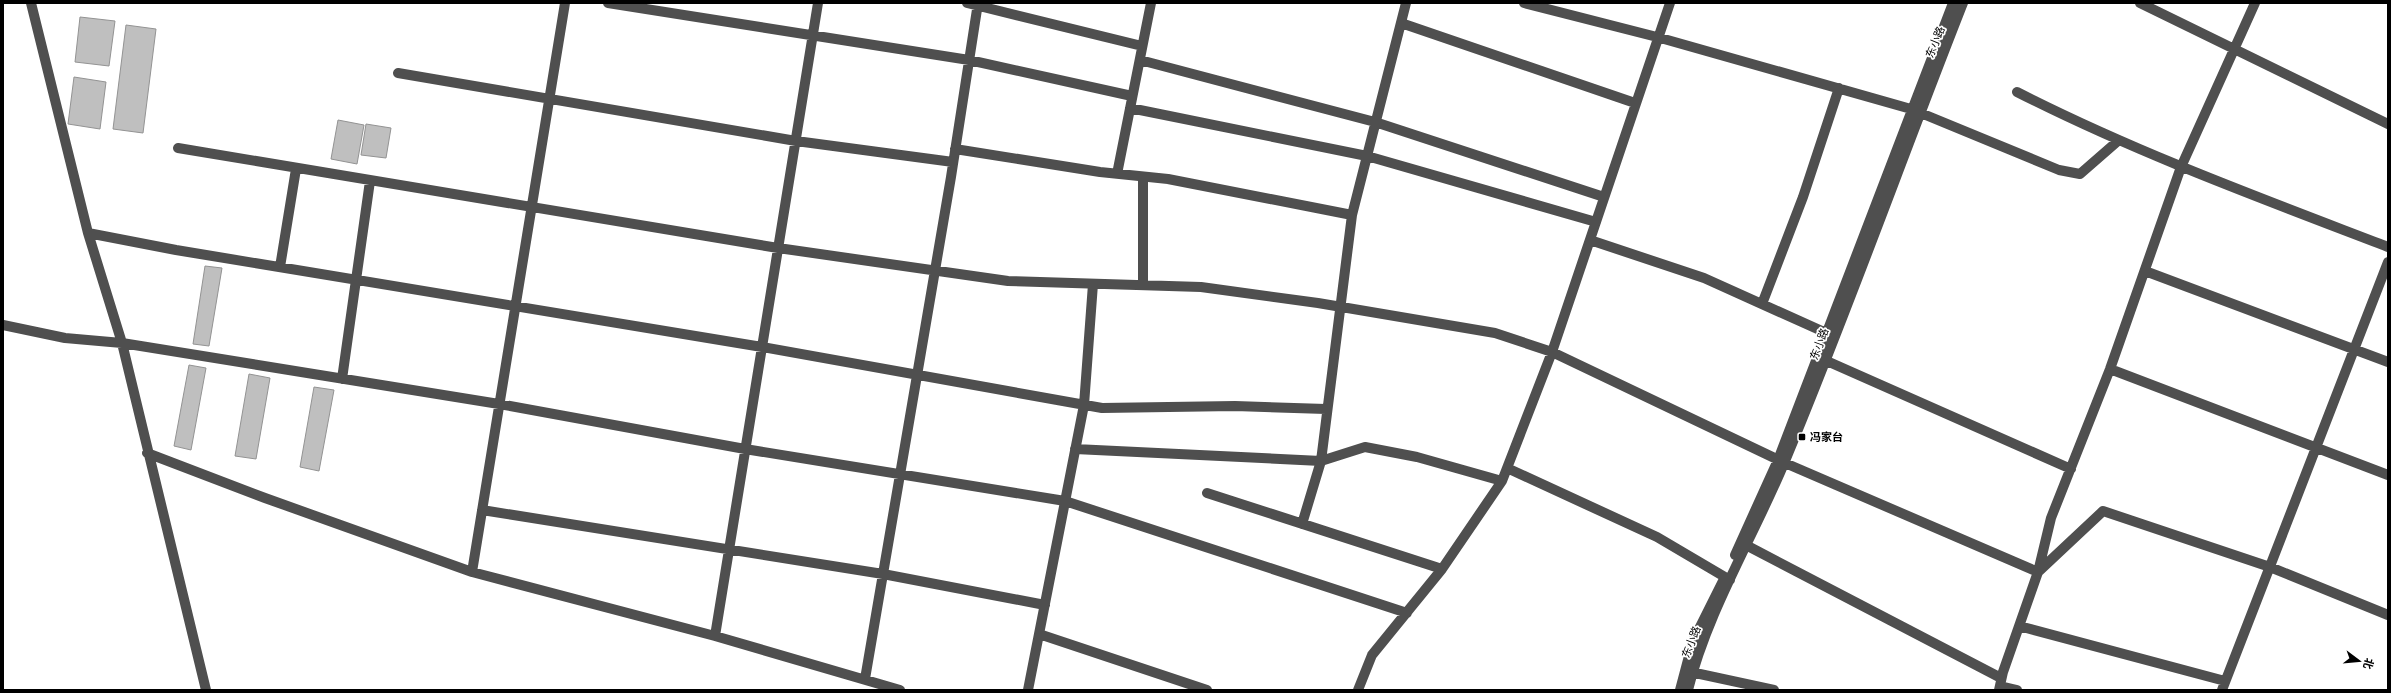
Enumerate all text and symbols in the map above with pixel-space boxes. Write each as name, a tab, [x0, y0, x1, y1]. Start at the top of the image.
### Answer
street label: 东小路	[1923, 24, 1948, 60]
street label: 东小路	[1808, 326, 1831, 362]
place label: 冯家台	[1810, 431, 1843, 444]
marker: 冯家台	[1797, 432, 1807, 442]
street label: 东小路	[1679, 624, 1703, 660]
north arrow	[2339, 641, 2379, 681]
text: 北	[2360, 657, 2376, 671]

